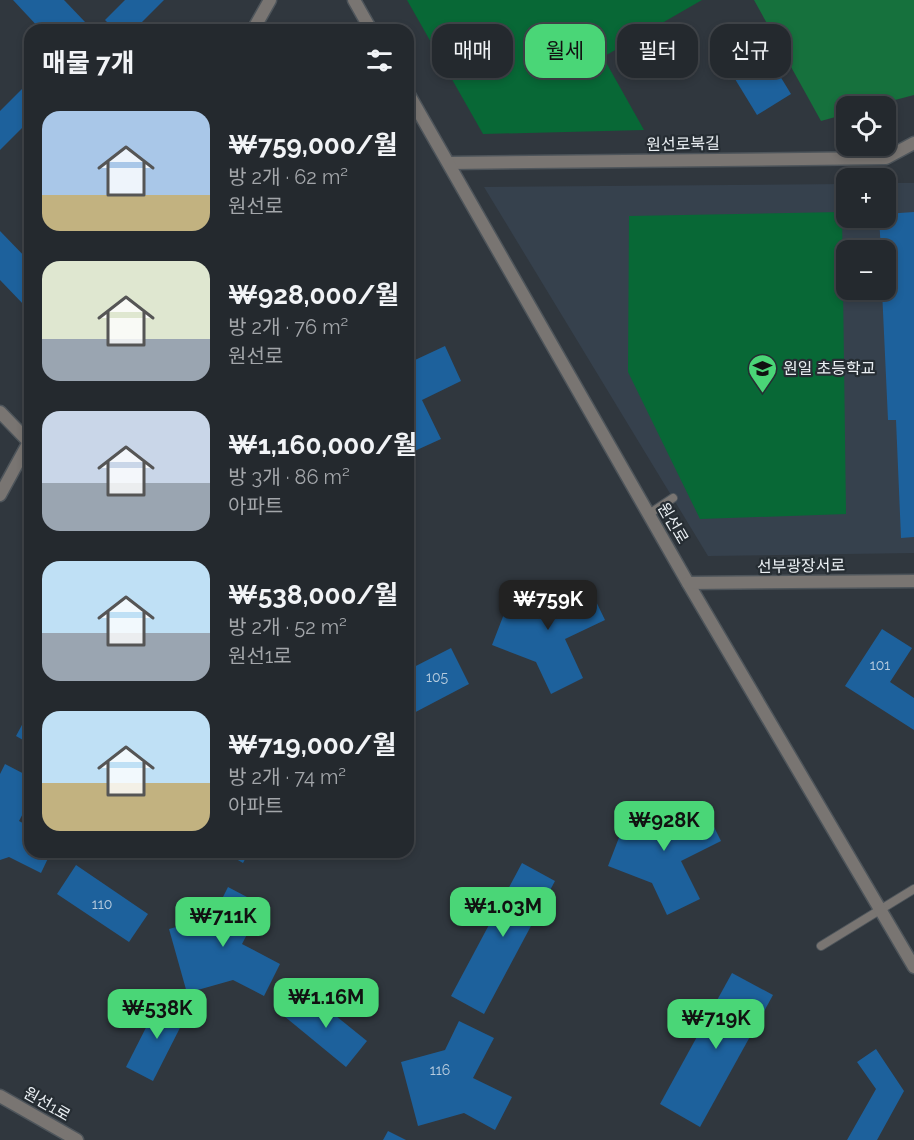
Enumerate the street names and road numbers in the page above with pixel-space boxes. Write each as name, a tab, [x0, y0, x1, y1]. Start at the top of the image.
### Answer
street label: 원선로북길	[646, 134, 720, 154]
street label: 원선로	[654, 499, 692, 547]
street label: 선부광장서로	[757, 556, 846, 576]
street label: 원선1로	[20, 1083, 74, 1125]

